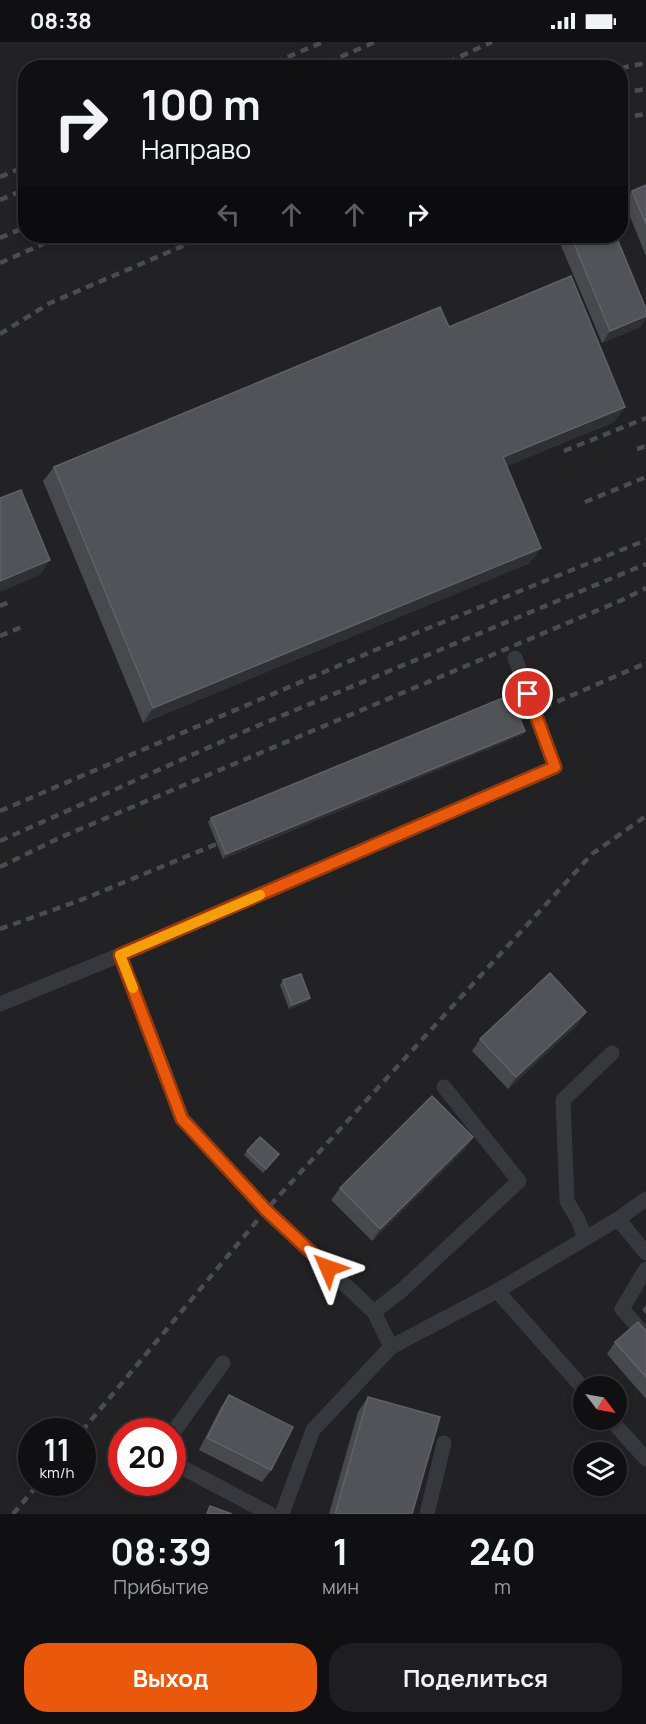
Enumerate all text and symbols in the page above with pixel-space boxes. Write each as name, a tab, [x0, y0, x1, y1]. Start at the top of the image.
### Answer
text: 08:38	[30, 6, 92, 36]
text: 100 m	[141, 75, 261, 133]
icon: right	[42, 84, 120, 162]
text: Направо	[141, 130, 251, 167]
icon: left	[212, 198, 245, 231]
icon: ahead	[275, 198, 308, 231]
icon: ahead	[338, 198, 371, 231]
icon: right	[401, 198, 434, 231]
pin	[502, 668, 553, 719]
icon: arrive	[511, 677, 544, 710]
position arrow	[296, 1236, 360, 1300]
north arrow	[573, 1376, 627, 1430]
map controls	[573, 1376, 627, 1496]
speed limit sign: 20	[108, 1418, 186, 1496]
text: 11	[44, 1429, 70, 1470]
button: layers	[573, 1442, 627, 1496]
text: km/h	[40, 1462, 74, 1483]
text: 08:39	[110, 1527, 212, 1576]
text: 1	[333, 1527, 348, 1576]
text: 240	[469, 1527, 536, 1576]
text: Прибытие	[113, 1573, 209, 1600]
text: мин	[322, 1573, 359, 1600]
text: m	[494, 1573, 511, 1600]
button: Выход	[24, 1643, 317, 1712]
button: Поделиться	[329, 1643, 622, 1712]

